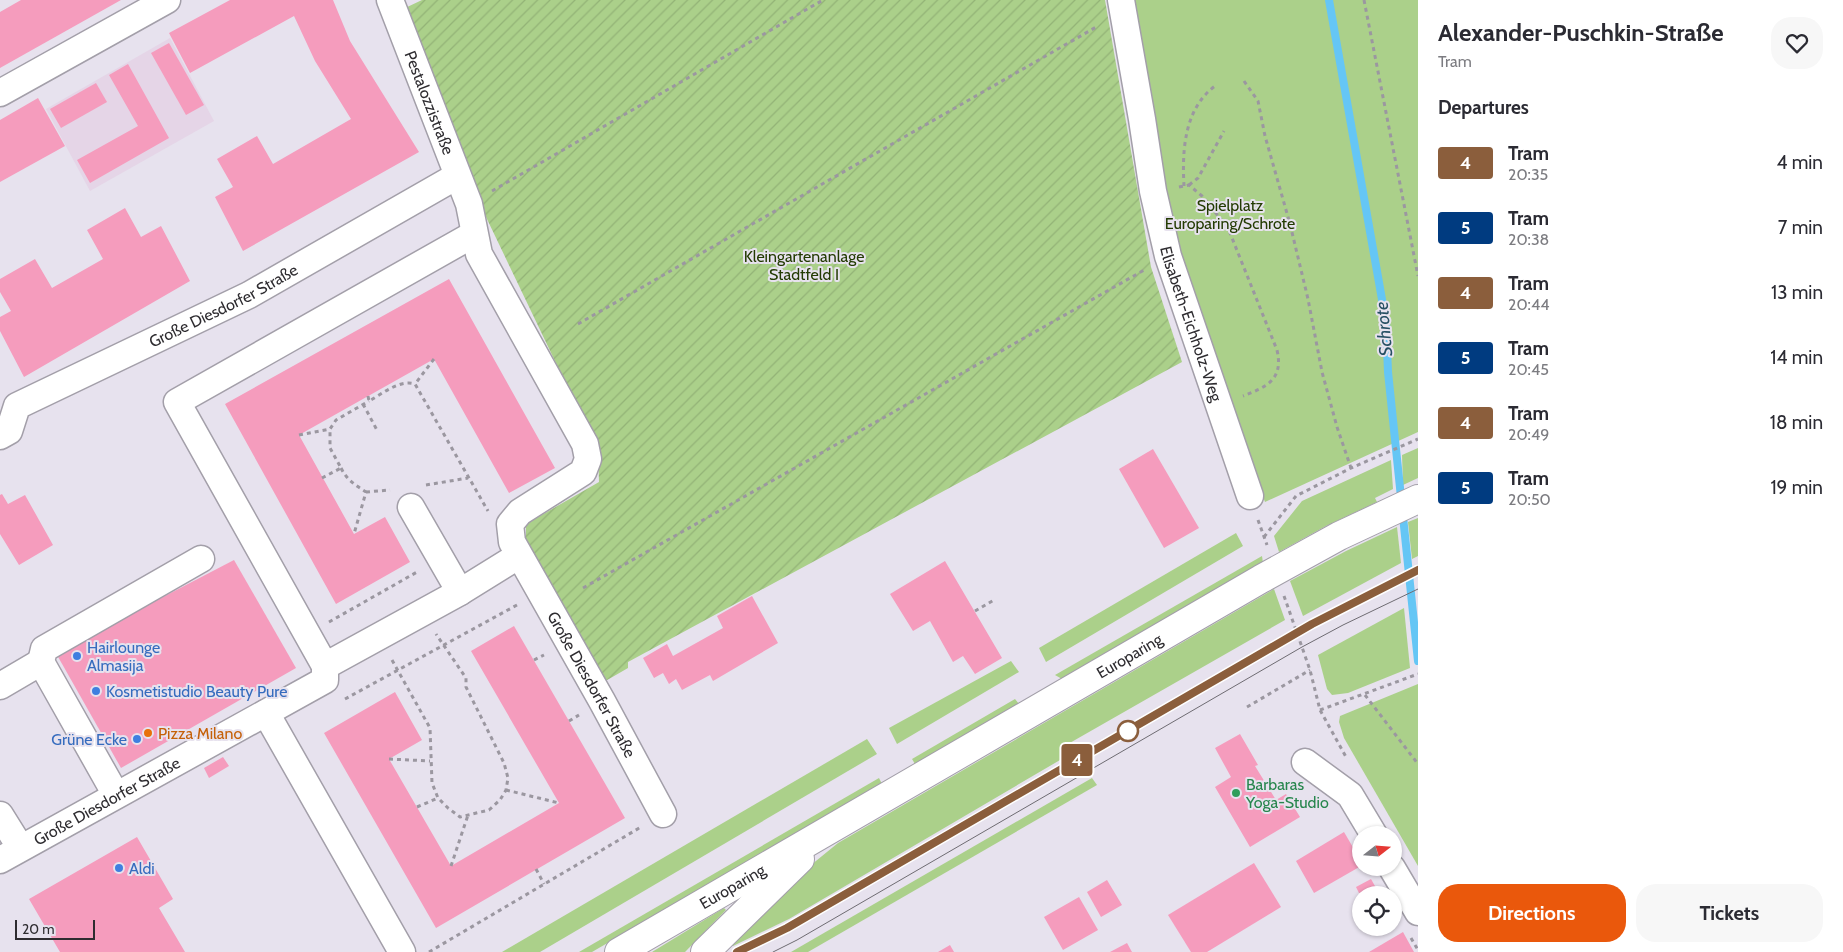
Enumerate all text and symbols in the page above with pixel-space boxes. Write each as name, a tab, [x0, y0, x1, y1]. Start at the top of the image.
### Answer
button: heart	[1771, 17, 1823, 69]
text: Alexander-Puschkin-Straße	[1438, 18, 1724, 47]
street label: Pestalozzistraße	[401, 48, 458, 157]
text: Tram	[1438, 52, 1472, 71]
text: Departures	[1438, 96, 1529, 119]
text: Tram	[1508, 142, 1549, 165]
text: 4 min	[1776, 151, 1823, 174]
text: 4	[1460, 152, 1471, 174]
text: 20:35	[1508, 165, 1548, 184]
park label: Spielplatz Europaring/Schrote	[1165, 196, 1295, 233]
text: Tram	[1508, 207, 1549, 230]
text: 7 min	[1778, 216, 1823, 239]
text: 5	[1461, 217, 1470, 239]
text: 20:38	[1508, 230, 1549, 249]
street label: Elisabeth-Eichholz-Weg	[1156, 244, 1226, 405]
park label: Kleingartenanlage Stadtfeld I	[744, 247, 864, 284]
street label: Große Diesdorfer Straße	[146, 260, 301, 351]
text: Tram	[1508, 272, 1549, 295]
text: 13 min	[1771, 281, 1823, 304]
text: 4	[1460, 282, 1471, 304]
text: 20:44	[1508, 295, 1549, 314]
water label: Schrote	[1371, 301, 1397, 357]
text: Tram	[1508, 337, 1549, 360]
text: 14 min	[1770, 346, 1823, 369]
text: 5	[1461, 347, 1470, 369]
text: 20:45	[1508, 360, 1549, 379]
text: Tram	[1508, 402, 1549, 425]
text: 18 min	[1770, 411, 1823, 434]
text: 4	[1460, 412, 1471, 434]
text: 20:49	[1508, 425, 1549, 444]
text: Tram	[1508, 467, 1549, 490]
text: 19 min	[1770, 476, 1823, 499]
text: 5	[1461, 477, 1470, 499]
text: 20:50	[1508, 490, 1551, 509]
street label: Große Diesdorfer Straße	[543, 608, 640, 761]
street label: Europaring	[1093, 629, 1166, 682]
place label: Hairlounge Almasija	[87, 638, 160, 675]
marker: Hairlounge Almasija	[71, 650, 83, 662]
place label: Kosmetistudio Beauty Pure	[106, 682, 287, 701]
marker: Kosmetistudio Beauty Pure	[90, 685, 102, 697]
unlabelled marker	[1117, 720, 1139, 742]
place label: Pizza Milano	[158, 724, 242, 743]
marker: Pizza Milano	[142, 727, 154, 739]
place label: Grüne Ecke	[51, 730, 127, 749]
marker: Grüne Ecke	[131, 733, 143, 745]
line badge: 4	[1061, 744, 1093, 776]
text: 4	[1071, 749, 1083, 771]
street label: Große Diesdorfer Straße	[31, 753, 183, 849]
place label: Barbaras Yoga-Studio	[1245, 775, 1329, 812]
marker: Barbaras Yoga-Studio	[1230, 787, 1242, 799]
north arrow	[1352, 826, 1402, 876]
map controls	[1352, 826, 1402, 936]
place label: Aldi	[129, 859, 155, 878]
street label: Europaring	[696, 860, 770, 913]
marker: Aldi	[113, 862, 125, 874]
button: Directions	[1438, 884, 1626, 942]
button: Tickets	[1636, 884, 1823, 942]
button: locate	[1352, 886, 1402, 936]
scale bar	[15, 917, 95, 940]
text: 20 m	[22, 920, 55, 938]

